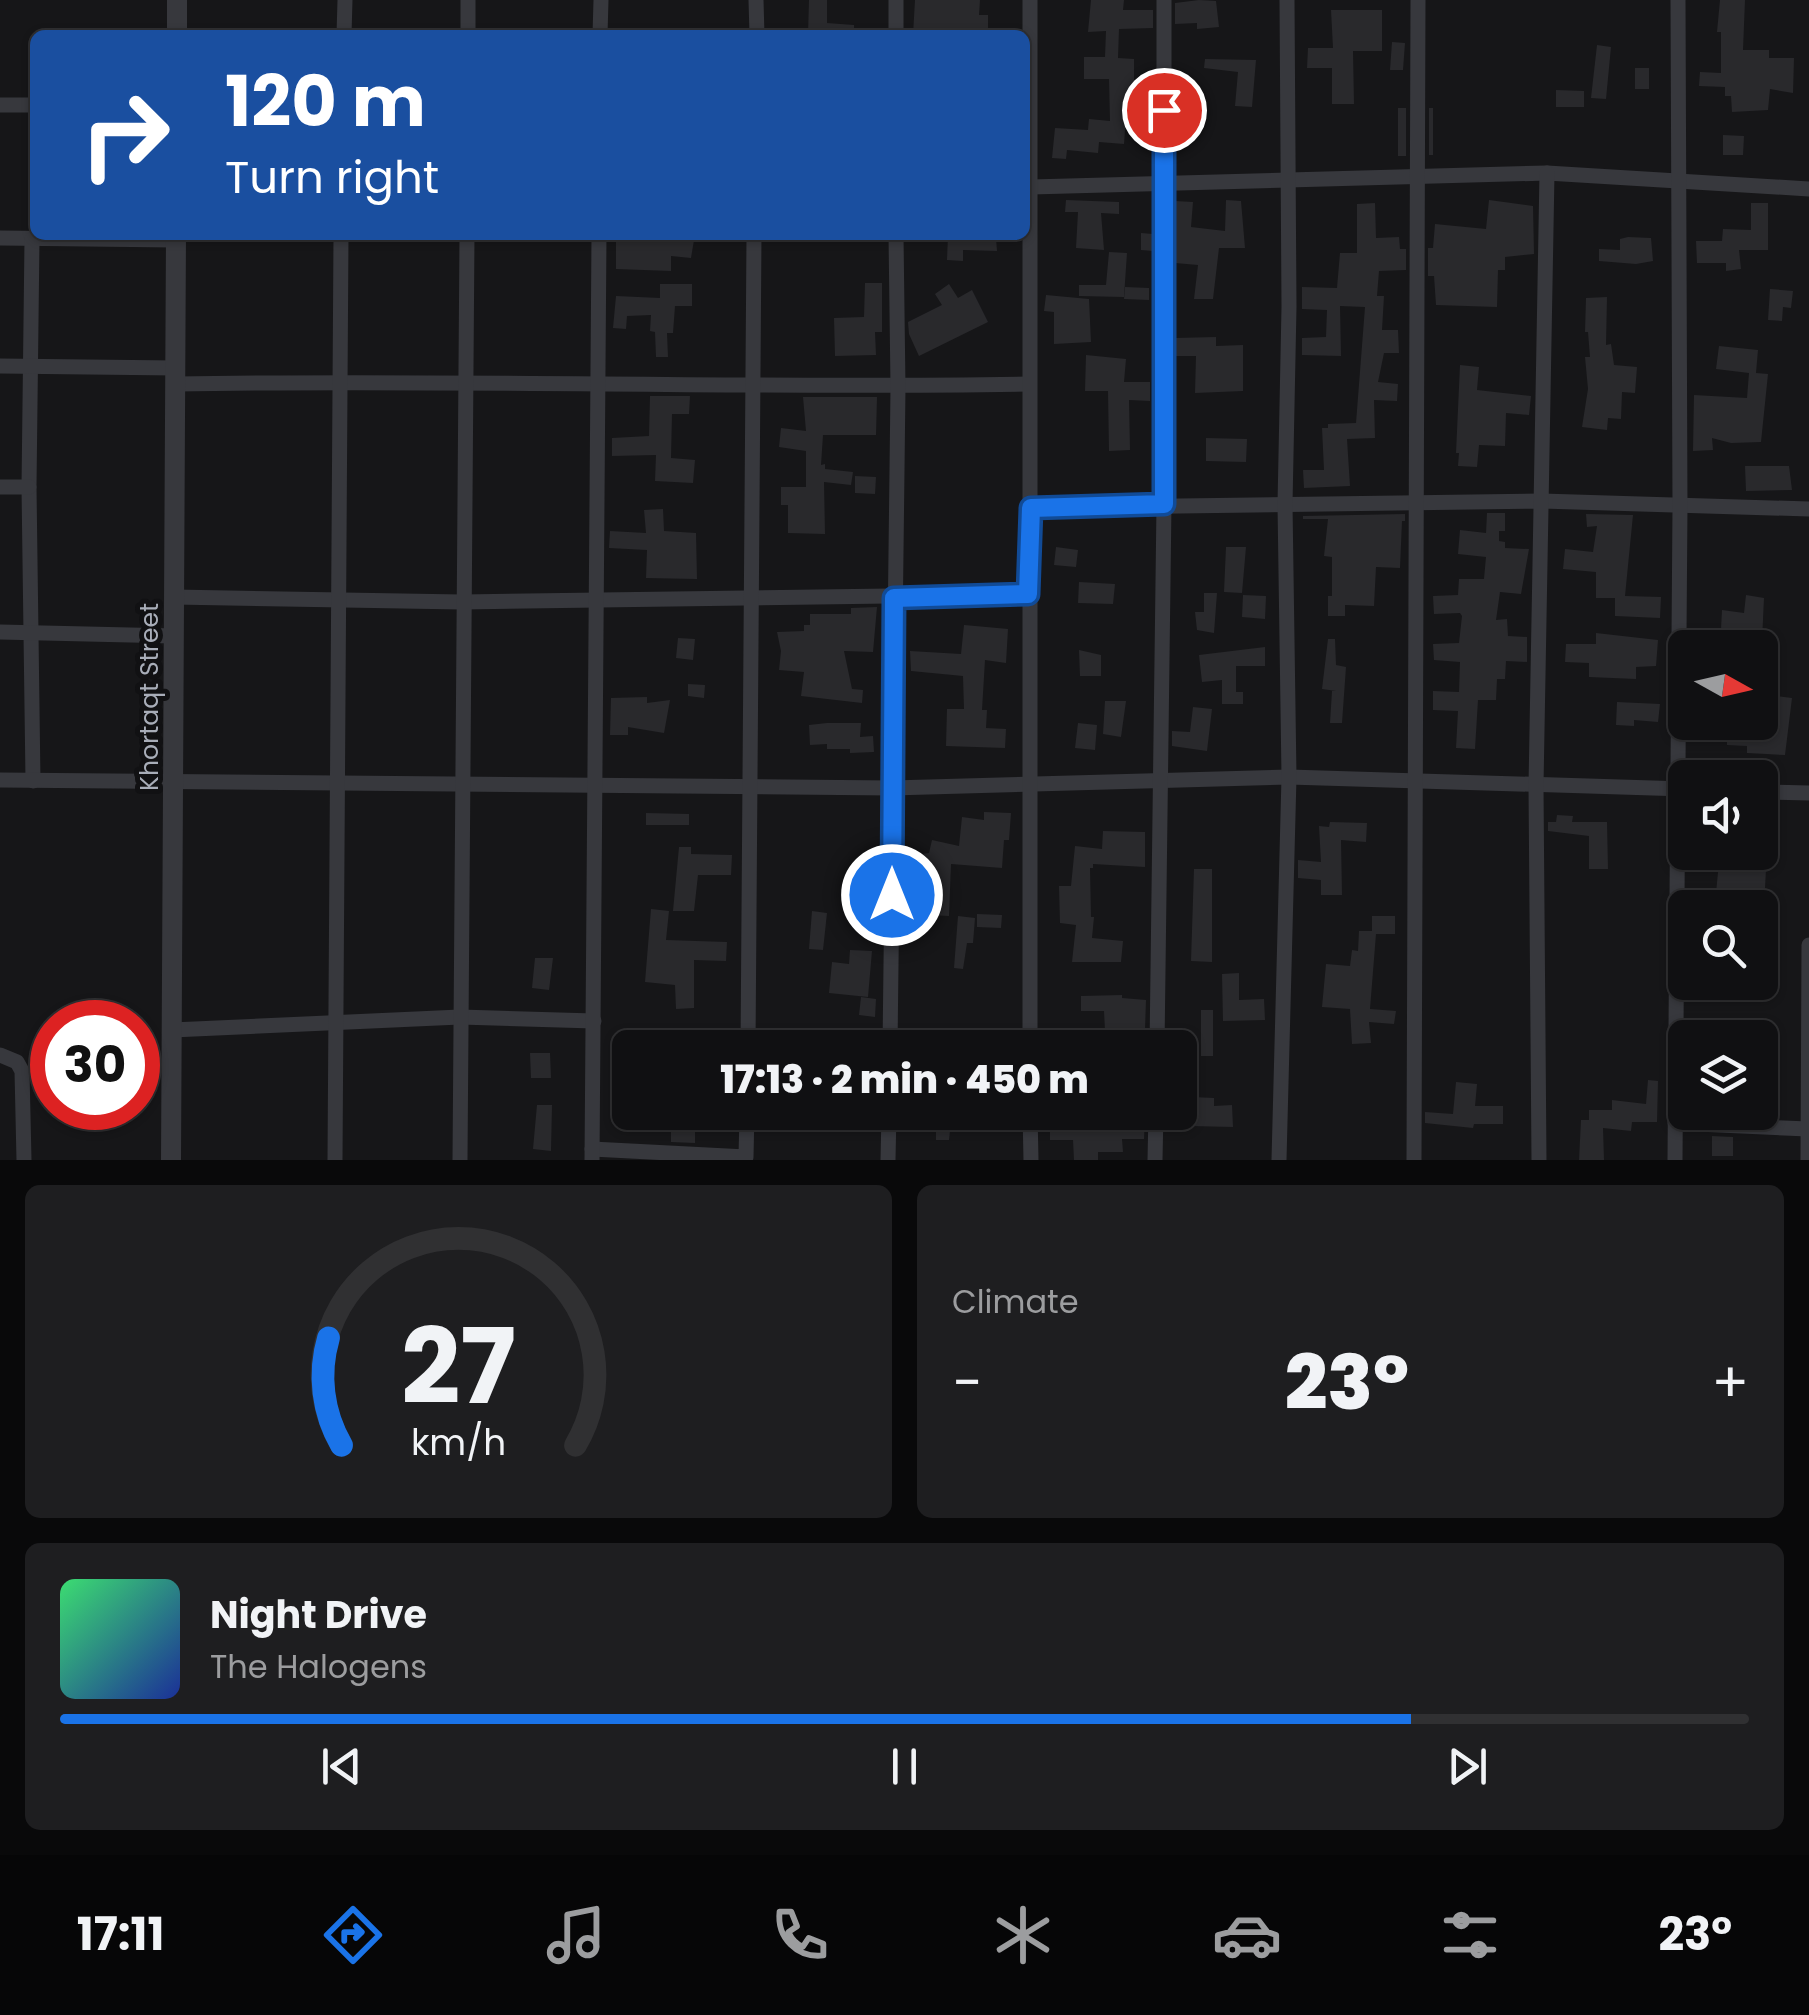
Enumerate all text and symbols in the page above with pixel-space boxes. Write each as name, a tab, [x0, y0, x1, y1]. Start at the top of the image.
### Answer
text: 120 m	[225, 52, 426, 151]
pin	[1122, 68, 1207, 153]
icon: right	[60, 70, 190, 200]
icon: arrive	[1137, 83, 1192, 138]
text: Turn right	[225, 146, 439, 209]
street label: Khortaqt Street	[132, 603, 167, 791]
north arrow	[1668, 630, 1778, 740]
map controls	[1668, 630, 1778, 1130]
button: sound	[1668, 760, 1778, 870]
position arrow	[840, 843, 944, 947]
button: search	[1668, 890, 1778, 1000]
speed limit sign: 30	[30, 1000, 160, 1130]
button: layers	[1668, 1020, 1778, 1130]
text: 17:13 · 2 min · 450 m	[720, 1053, 1089, 1106]
text: Climate	[952, 1279, 1079, 1324]
text: 27	[401, 1294, 516, 1439]
text: 23°	[1285, 1330, 1409, 1435]
text: −	[952, 1344, 982, 1421]
text: +	[1711, 1344, 1749, 1421]
text: km/h	[411, 1417, 506, 1468]
text: Night Drive	[210, 1588, 427, 1641]
text: The Halogens	[210, 1644, 427, 1689]
icon: previous	[314, 1739, 369, 1794]
icon: pause	[877, 1739, 932, 1794]
icon: next	[1440, 1739, 1495, 1794]
icon: directions	[318, 1900, 388, 1970]
icon: music	[541, 1900, 611, 1970]
icon: phone	[765, 1900, 835, 1970]
icon: climate	[988, 1900, 1058, 1970]
icon: car	[1212, 1900, 1282, 1970]
icon: filters	[1435, 1900, 1505, 1970]
text: 17:11	[77, 1903, 164, 1966]
text: 23°	[1658, 1903, 1732, 1966]

